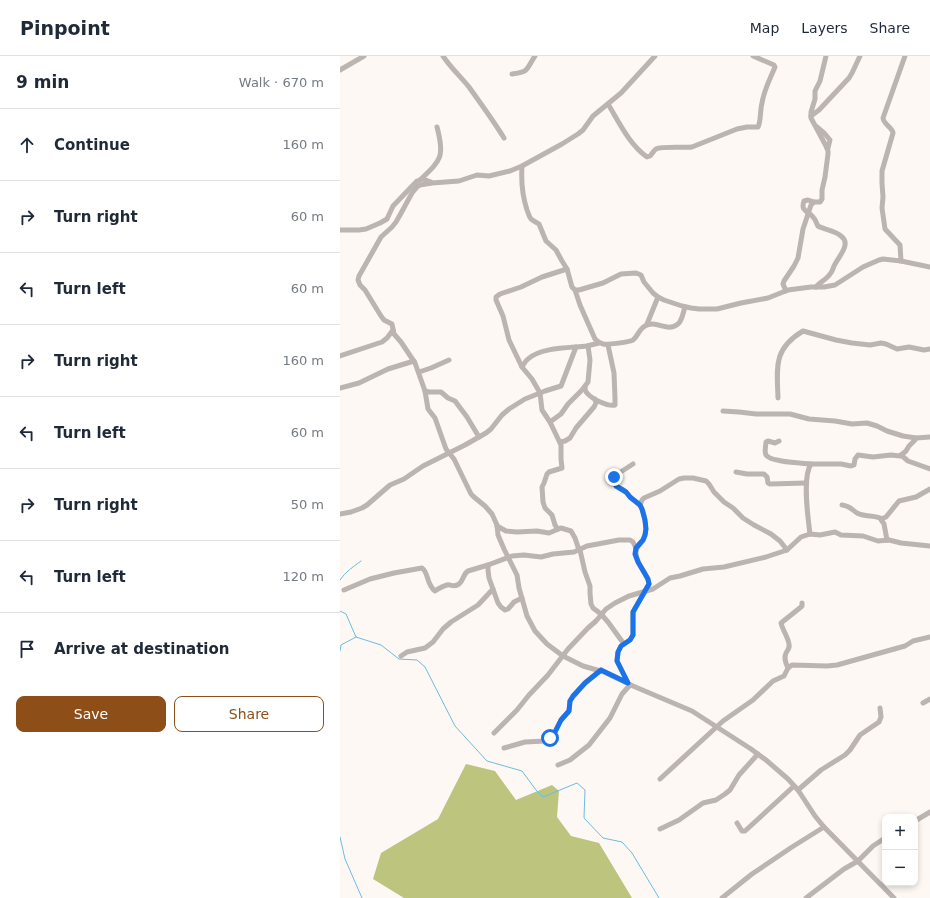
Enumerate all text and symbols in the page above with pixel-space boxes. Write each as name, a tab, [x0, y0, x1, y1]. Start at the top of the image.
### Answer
text: Pinpoint	[20, 17, 110, 39]
text: Map	[750, 20, 779, 36]
text: Layers	[801, 20, 848, 36]
text: Share	[870, 20, 910, 36]
text: 9 min	[16, 72, 69, 92]
text: Walk · 670 m	[239, 75, 324, 90]
icon: ahead	[16, 134, 38, 156]
text: Continue	[54, 136, 130, 154]
text: 160 m	[282, 137, 324, 152]
icon: right	[16, 206, 38, 228]
text: Turn right	[54, 208, 138, 226]
text: 60 m	[291, 209, 324, 224]
icon: left	[16, 278, 38, 300]
text: Turn left	[54, 280, 126, 298]
text: 60 m	[291, 281, 324, 296]
icon: right	[16, 350, 38, 372]
text: Turn right	[54, 352, 138, 370]
text: 160 m	[282, 353, 324, 368]
icon: left	[16, 422, 38, 444]
text: Turn left	[54, 424, 126, 442]
text: 60 m	[291, 425, 324, 440]
route end	[605, 468, 623, 486]
icon: right	[16, 494, 38, 516]
text: Turn right	[54, 496, 138, 514]
text: 50 m	[291, 497, 324, 512]
icon: left	[16, 566, 38, 588]
text: Turn left	[54, 568, 126, 586]
text: 120 m	[282, 569, 324, 584]
icon: arrive	[16, 638, 38, 660]
text: Arrive at destination	[54, 640, 229, 658]
button: Save	[16, 696, 166, 732]
button: Share	[174, 696, 324, 732]
route start	[541, 729, 559, 747]
map controls	[882, 814, 918, 886]
button: +	[882, 814, 918, 850]
button: −	[882, 850, 918, 886]

